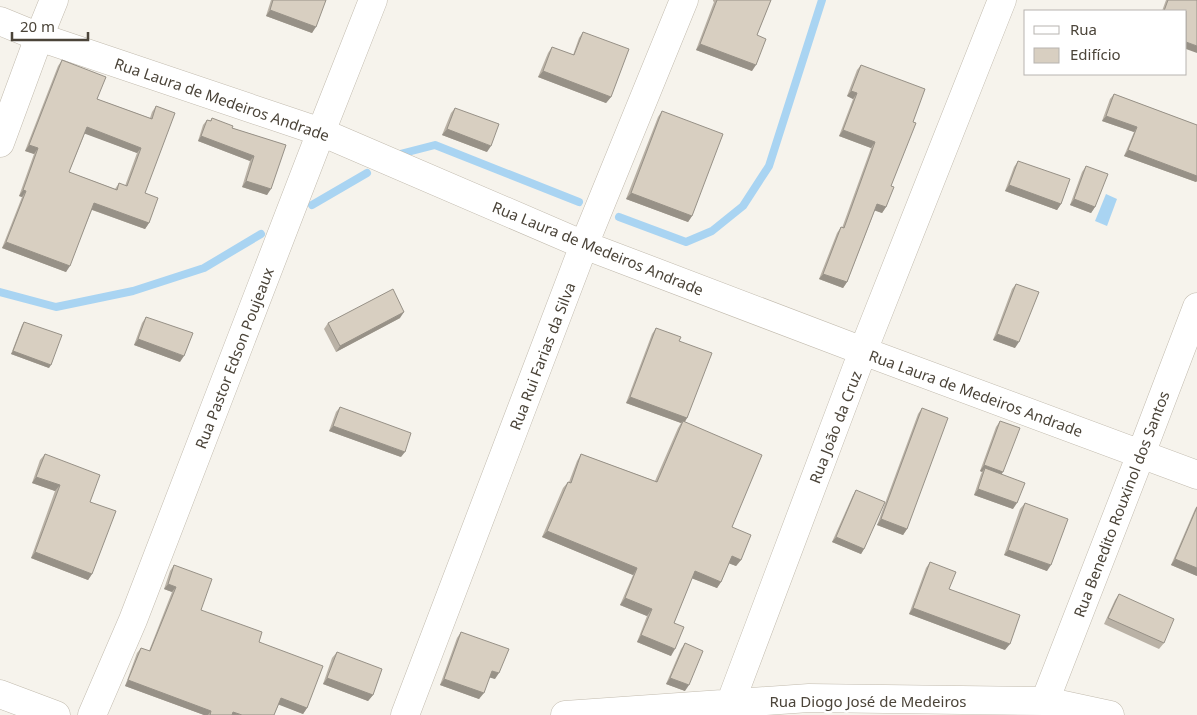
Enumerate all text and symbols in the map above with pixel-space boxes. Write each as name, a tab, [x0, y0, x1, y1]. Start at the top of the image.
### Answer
scale bar	[12, 10, 89, 42]
legend	[1024, 10, 1187, 75]
text: 20 m	[20, 16, 55, 36]
text: Rua	[1070, 19, 1097, 39]
text: Edifício	[1070, 44, 1121, 64]
street label: Rua Laura de Medeiros Andrade	[112, 53, 332, 145]
street label: Rua Laura de Medeiros Andrade	[489, 196, 707, 300]
street label: Rua Pastor Edson Poujeaux	[190, 264, 278, 451]
street label: Rua Rui Farias da Silva	[505, 279, 579, 433]
street label: Rua Laura de Medeiros Andrade	[866, 345, 1086, 441]
street label: Rua João da Cruz	[804, 368, 866, 486]
street label: Rua Benedito Rouxinol dos Santos	[1068, 388, 1174, 620]
street label: Rua Diogo José de Medeiros	[769, 691, 967, 711]

